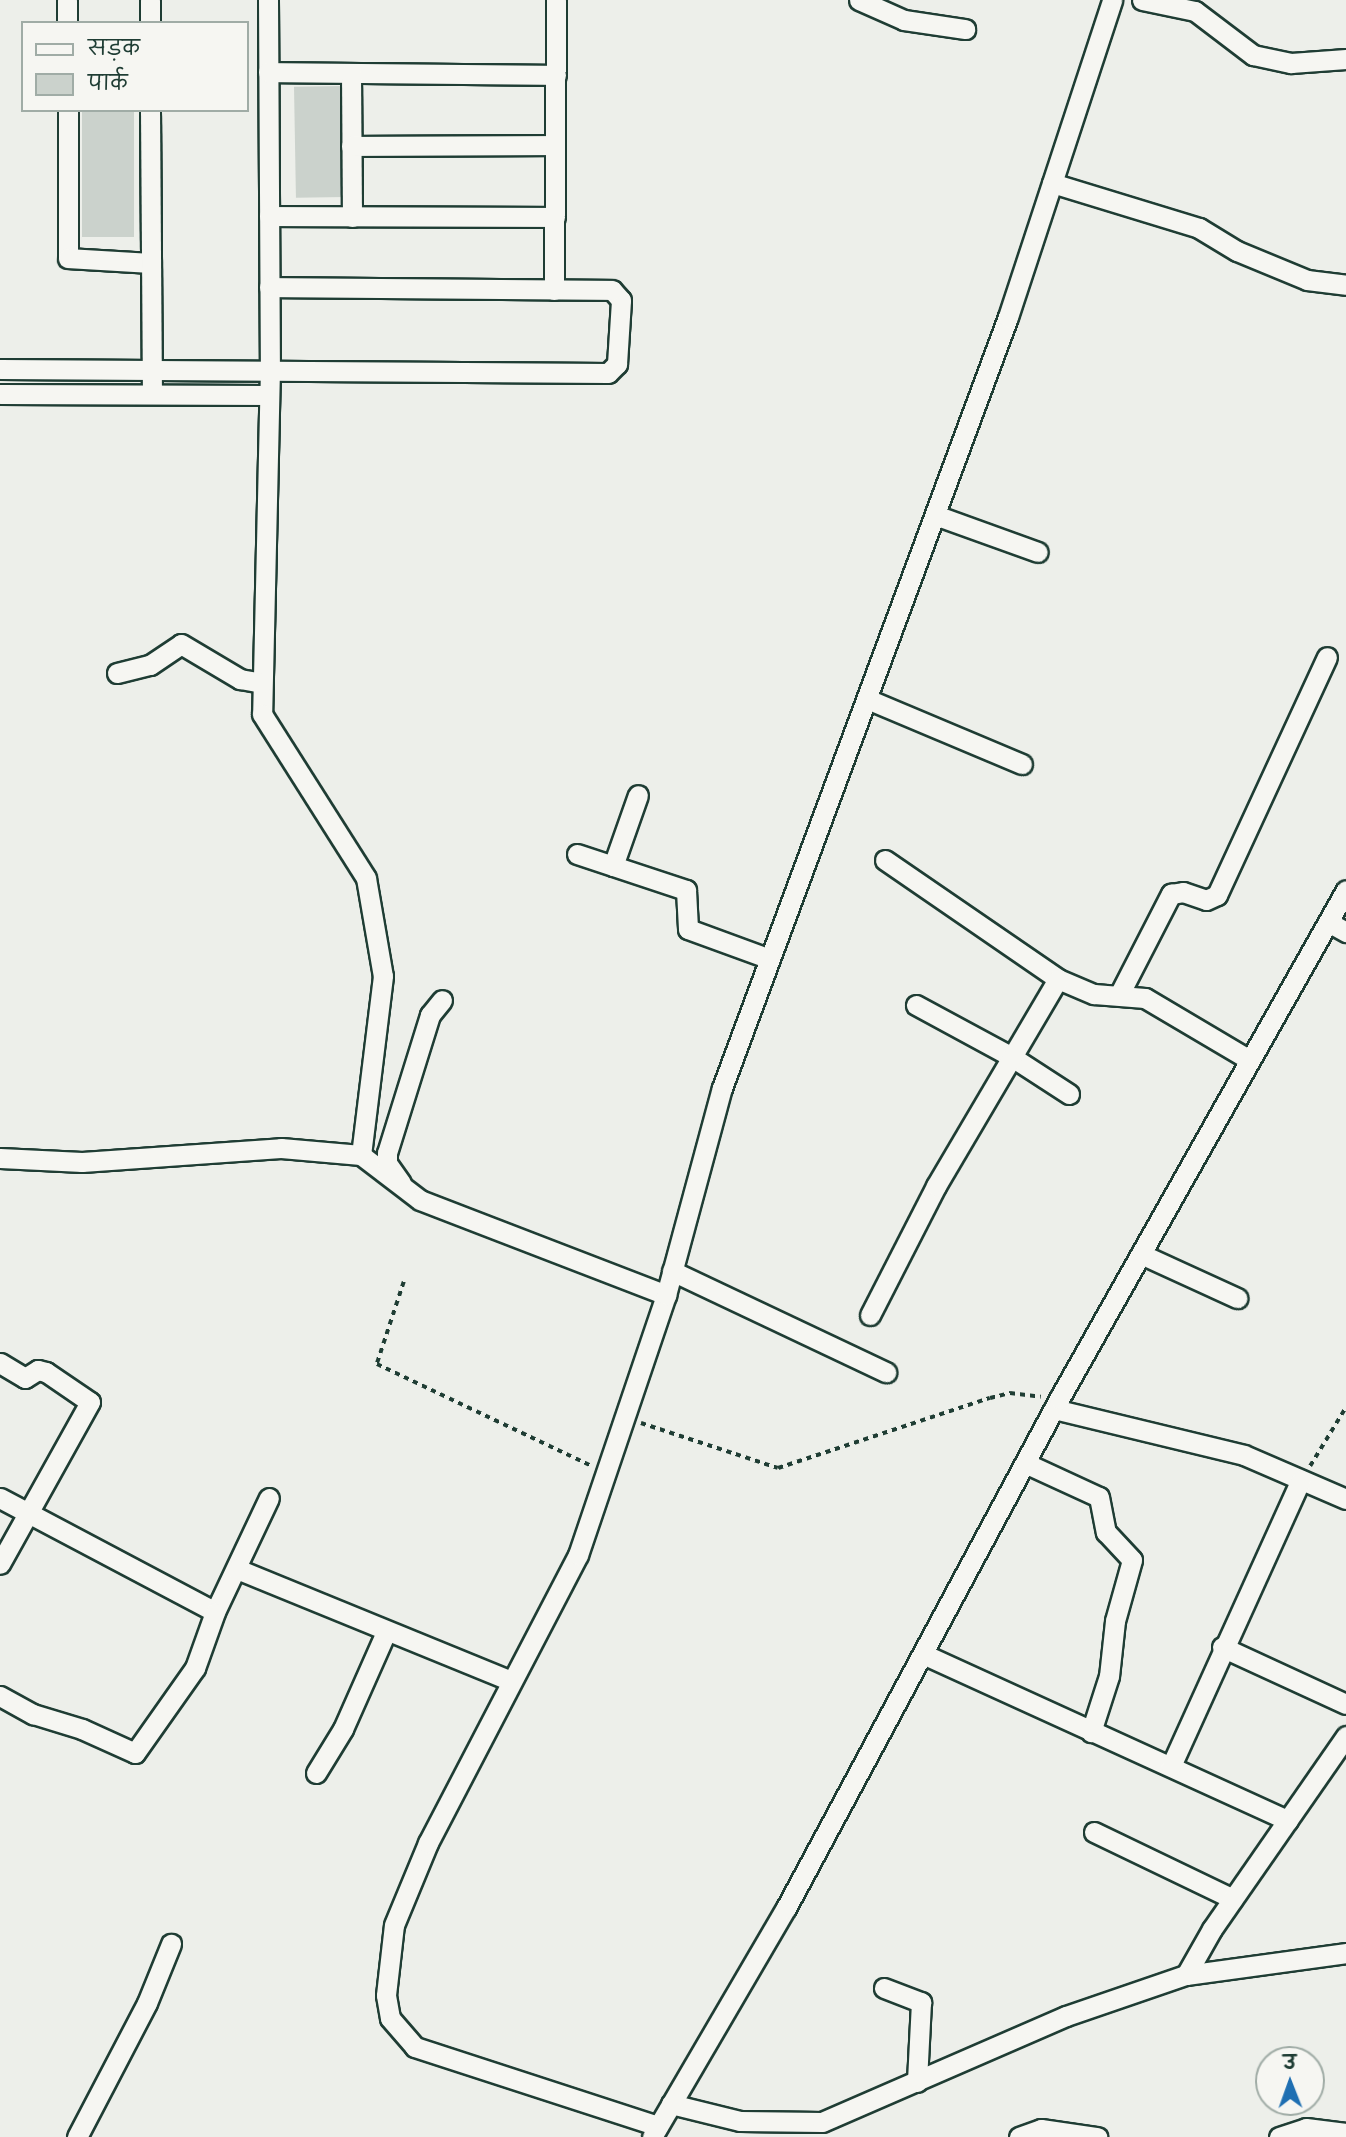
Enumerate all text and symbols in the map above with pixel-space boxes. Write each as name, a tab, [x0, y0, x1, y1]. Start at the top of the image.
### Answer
legend	[21, 21, 248, 112]
text: सड़क	[88, 33, 140, 60]
text: पार्क	[88, 68, 128, 95]
north arrow	[1255, 2046, 1325, 2116]
text: उ	[1283, 2049, 1296, 2074]

